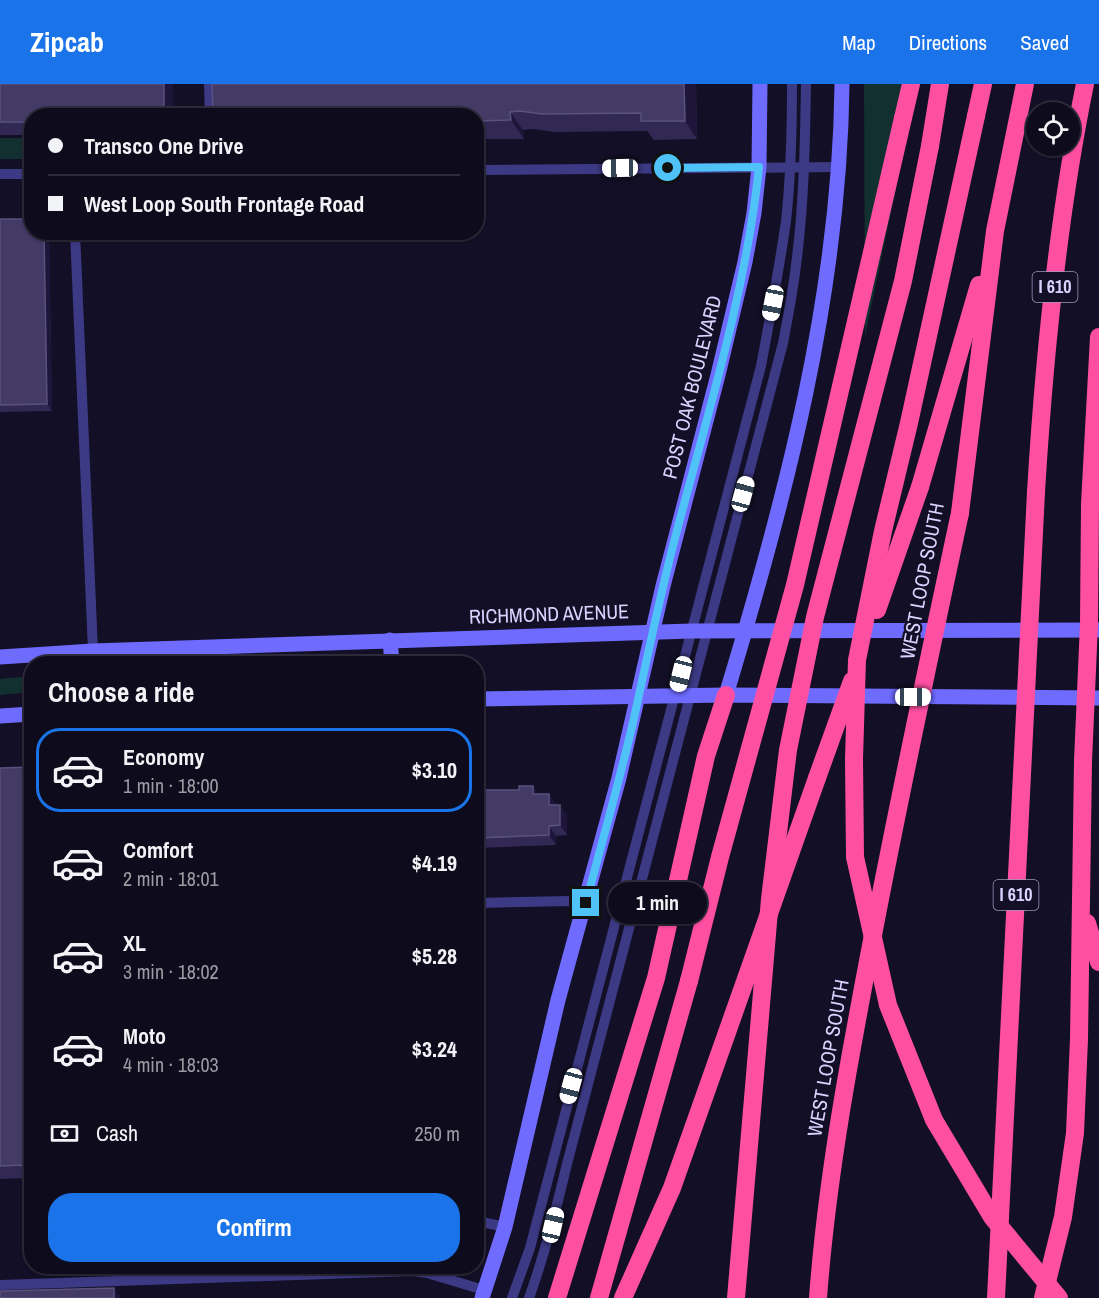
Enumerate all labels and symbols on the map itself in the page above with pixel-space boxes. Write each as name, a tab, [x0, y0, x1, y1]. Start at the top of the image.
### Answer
route start	[654, 154, 681, 181]
car	[602, 159, 638, 177]
road number: I 610	[1032, 272, 1078, 302]
car	[761, 284, 785, 322]
street label: POST OAK BOULEVARD	[656, 292, 727, 481]
car	[730, 474, 756, 514]
street label: WEST LOOP SOUTH	[893, 500, 950, 661]
street label: RICHMOND AVENUE	[469, 597, 629, 630]
car	[668, 654, 694, 694]
car	[895, 688, 931, 706]
road number: I 610	[994, 880, 1038, 910]
callout: 1 min	[607, 882, 706, 924]
route end	[572, 889, 599, 916]
street label: WEST LOOP SOUTH	[800, 977, 855, 1139]
car	[558, 1066, 584, 1106]
car	[540, 1205, 566, 1245]

